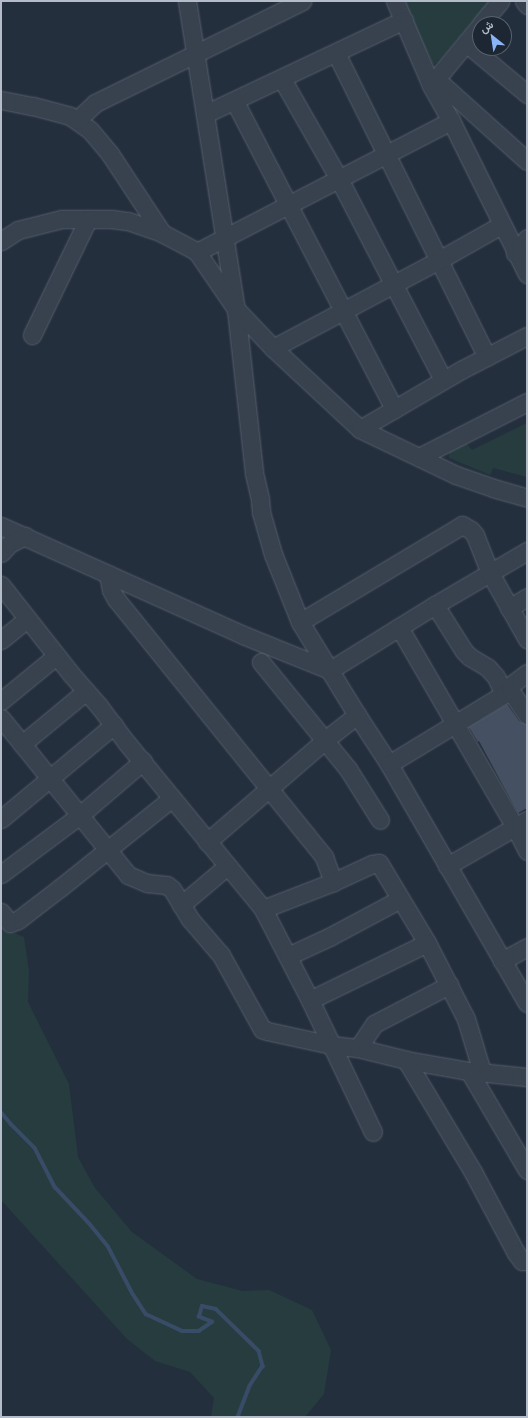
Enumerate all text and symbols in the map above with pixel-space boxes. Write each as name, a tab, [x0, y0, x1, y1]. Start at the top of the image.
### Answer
north arrow	[472, 16, 512, 56]
text: ش	[477, 17, 496, 36]

